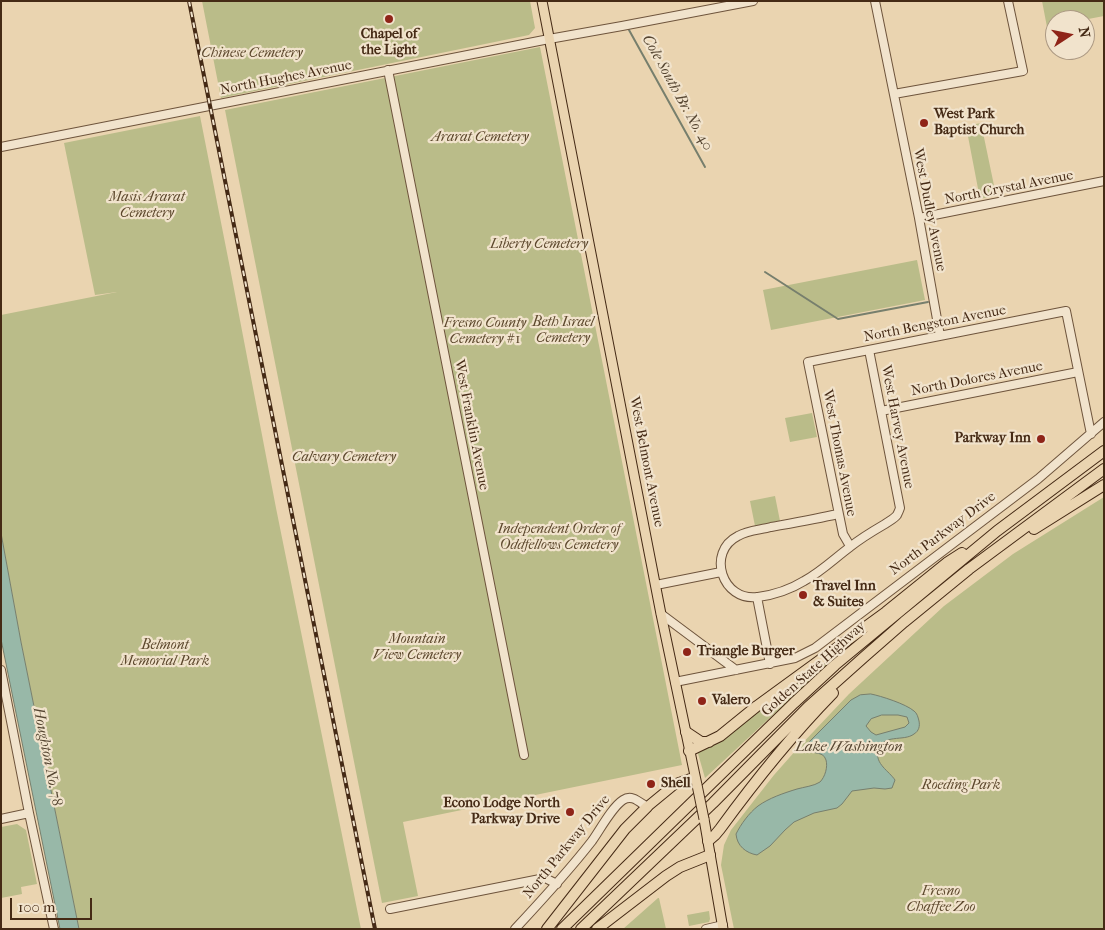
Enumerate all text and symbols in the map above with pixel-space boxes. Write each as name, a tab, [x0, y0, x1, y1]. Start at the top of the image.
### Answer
north arrow	[1045, 10, 1095, 60]
marker: Chapel of the Light	[383, 13, 395, 25]
text: N	[1075, 25, 1094, 39]
place label: Chapel of the Light	[361, 27, 417, 59]
water label: Cole South Br. No. 40	[638, 32, 716, 154]
park label: Chinese Cemetery	[201, 46, 303, 62]
street label: North Hughes Avenue	[219, 57, 353, 99]
place label: West Park Baptist Church	[934, 107, 1024, 140]
marker: West Park Baptist Church	[918, 117, 930, 129]
park label: Ararat Cemetery	[431, 130, 529, 146]
street label: West Dudley Avenue	[909, 147, 949, 273]
street label: North Crystal Avenue	[943, 167, 1075, 209]
park label: Masis Ararat Cemetery	[109, 190, 185, 222]
park label: Liberty Cemetery	[490, 237, 588, 253]
street label: North Bengston Avenue	[863, 302, 1007, 346]
park label: Beth Israel Cemetery	[532, 315, 594, 348]
park label: Fresno County Cemetery #1	[444, 316, 526, 348]
street label: West Franklin Avenue	[450, 358, 492, 492]
street label: North Dolores Avenue	[910, 358, 1044, 400]
street label: West Harvey Avenue	[877, 364, 917, 490]
street label: West Thomas Avenue	[818, 388, 860, 518]
street label: West Belmont Avenue	[625, 395, 667, 529]
place label: Parkway Inn	[954, 431, 1031, 447]
marker: Parkway Inn	[1035, 433, 1047, 445]
park label: Calvary Cemetery	[292, 450, 396, 466]
street label: North Parkway Drive	[887, 489, 999, 579]
park label: Independent Order of Oddfellows Cemetery	[497, 522, 621, 554]
place label: Travel Inn & Suites	[813, 579, 876, 612]
marker: Travel Inn & Suites	[797, 589, 809, 601]
street label: Golden State Highway	[759, 618, 869, 720]
park label: Mountain View Cemetery	[373, 632, 461, 664]
park label: Belmont Memorial Park	[121, 638, 209, 670]
place label: Triangle Burger	[697, 644, 795, 660]
marker: Triangle Burger	[681, 646, 693, 658]
place label: Valero	[712, 693, 750, 709]
marker: Valero	[696, 695, 708, 707]
water label: Houghton No. 78	[29, 706, 65, 808]
water label: Lake Washington	[795, 738, 903, 756]
place label: Shell	[661, 776, 691, 792]
marker: Shell	[645, 778, 657, 790]
park label: Roeding Park	[922, 778, 1000, 794]
street label: North Parkway Drive	[520, 792, 614, 902]
place label: Econo Lodge North Parkway Drive	[443, 796, 560, 829]
marker: Econo Lodge North Parkway Drive	[564, 806, 576, 818]
park label: Fresno Chaffee Zoo	[906, 884, 976, 916]
scale bar	[12, 888, 95, 920]
text: 100 m	[18, 898, 56, 916]

